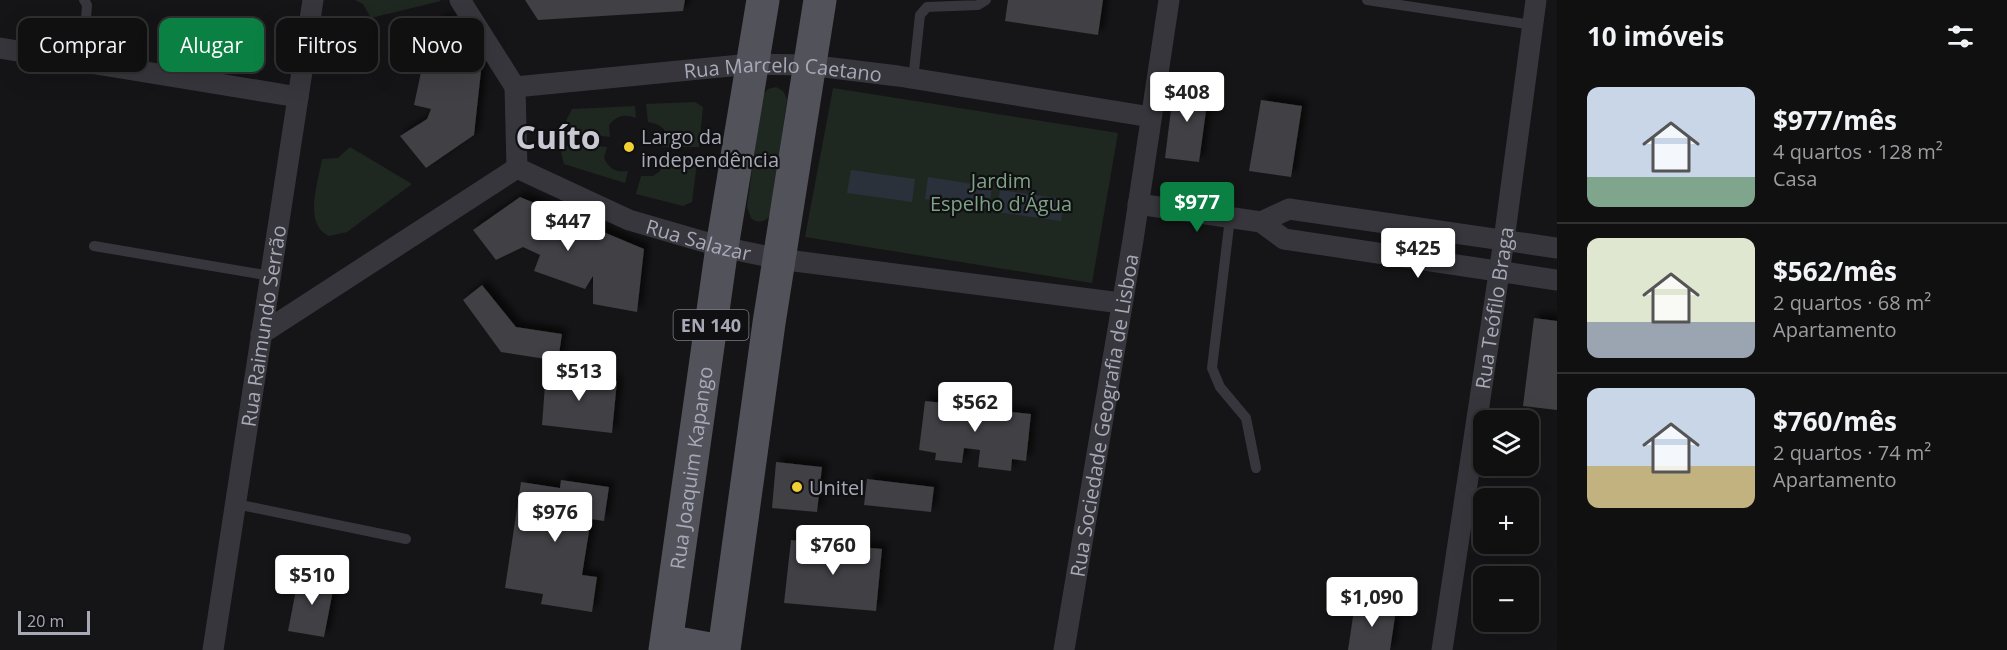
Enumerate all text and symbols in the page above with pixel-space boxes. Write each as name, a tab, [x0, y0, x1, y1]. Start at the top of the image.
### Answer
chip: Comprar	[18, 18, 147, 72]
chip: Alugar	[159, 18, 264, 72]
chip: Filtros	[276, 18, 378, 72]
chip: Novo	[390, 18, 484, 72]
text: 10 imóveis	[1587, 18, 1724, 54]
icon: filters	[1944, 20, 1977, 53]
street label: Rua Marcelo Caetano	[683, 50, 883, 87]
pin: $408	[1151, 72, 1223, 123]
text: $408	[1164, 78, 1210, 105]
text: $977/mês	[1773, 102, 1897, 138]
icon: home	[1635, 111, 1707, 183]
district label: Cuíto	[516, 115, 600, 158]
place label: Largo da independência	[641, 123, 779, 173]
text: 4 quartos · 128 m²	[1773, 138, 1943, 165]
marker: Largo da independência	[622, 140, 636, 154]
text: Casa	[1773, 165, 1817, 192]
park label: Jardim Espelho d'Água	[930, 167, 1072, 217]
pin: $977	[1161, 182, 1233, 233]
text: $977	[1174, 188, 1220, 215]
pin: $447	[532, 201, 604, 252]
text: $447	[545, 207, 591, 234]
street label: Rua Salazar	[643, 212, 754, 266]
street label: Rua Raimundo Serrão	[234, 223, 292, 429]
street label: Rua Teófilo Braga	[1468, 225, 1519, 391]
pin: $425	[1382, 228, 1454, 279]
text: $425	[1395, 234, 1441, 261]
street label: Rua Sociedade Geografia de Lisboa	[1063, 252, 1144, 579]
text: $562/mês	[1773, 253, 1897, 289]
icon: home	[1635, 262, 1707, 334]
text: 2 quartos · 68 m²	[1773, 289, 1931, 316]
road number: EN 140	[674, 310, 748, 340]
text: Apartamento	[1773, 316, 1897, 343]
pin: $513	[543, 351, 615, 402]
text: $513	[556, 357, 602, 384]
street label: Rua Joaquim Kapango	[663, 365, 718, 571]
pin: $562	[939, 382, 1011, 433]
text: $562	[952, 388, 998, 415]
text: $760/mês	[1773, 403, 1897, 439]
map controls	[1473, 410, 1539, 632]
button: layers	[1473, 410, 1539, 476]
icon: home	[1635, 412, 1707, 484]
text: 2 quartos · 74 m²	[1773, 439, 1931, 466]
text: Apartamento	[1773, 466, 1897, 493]
place label: Unitel	[809, 474, 864, 501]
marker: Unitel	[790, 480, 804, 494]
button: +	[1473, 488, 1539, 554]
pin: $976	[519, 492, 591, 543]
text: $976	[532, 498, 578, 525]
pin: $760	[797, 525, 869, 576]
text: $760	[810, 531, 856, 558]
pin: $510	[276, 555, 348, 606]
text: $510	[289, 561, 335, 588]
button: −	[1473, 566, 1539, 632]
pin: $1,090	[1323, 577, 1421, 628]
text: $1,090	[1341, 583, 1403, 610]
scale bar	[18, 608, 90, 636]
text: 20 m	[27, 610, 64, 632]

